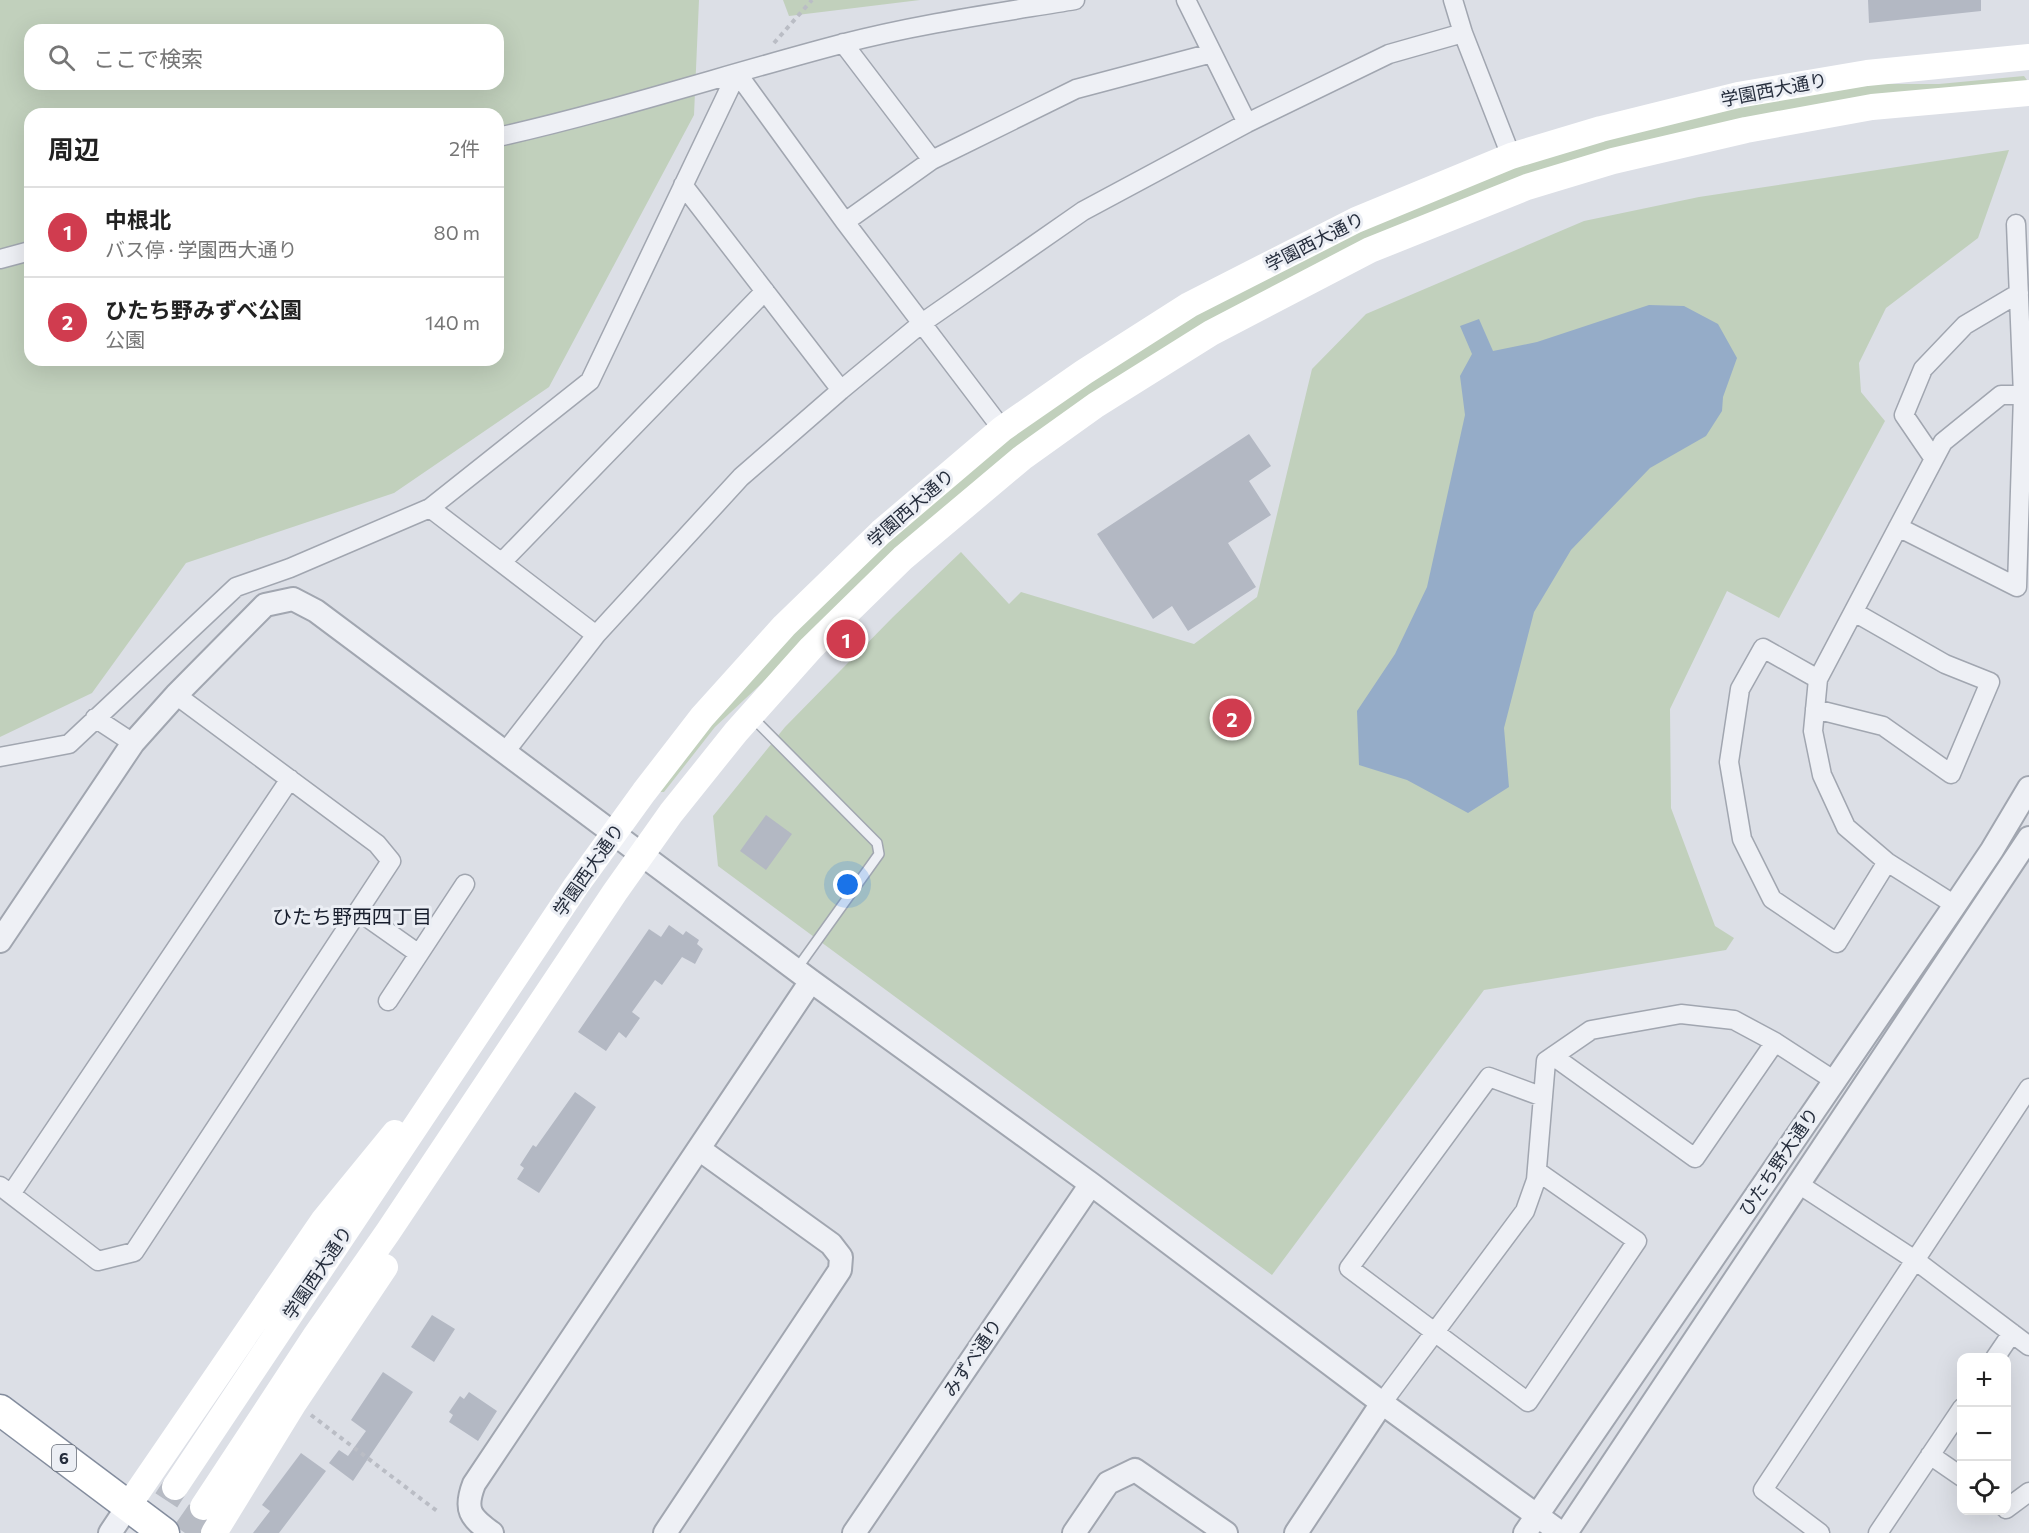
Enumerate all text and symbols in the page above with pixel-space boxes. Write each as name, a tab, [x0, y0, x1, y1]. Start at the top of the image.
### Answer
search box	[24, 24, 504, 90]
icon: search	[45, 41, 78, 74]
text: ここで検索	[93, 45, 203, 72]
street label: 学園西大通り	[1719, 68, 1829, 110]
text: 周辺	[48, 133, 100, 164]
text: 2件	[449, 136, 480, 160]
text: 中根北	[105, 206, 171, 233]
street label: 学園西大通り	[1261, 207, 1368, 275]
text: 1	[63, 220, 72, 244]
text: 80 m	[434, 220, 480, 244]
text: バス停 · 学園西大通り	[105, 237, 297, 261]
text: ひたち野みずべ公園	[105, 296, 302, 323]
text: 2	[62, 310, 73, 334]
text: 140 m	[425, 310, 480, 334]
text: 公園	[105, 327, 145, 351]
street label: 学園西大通り	[862, 464, 958, 551]
pin: 1	[826, 616, 866, 662]
pin: 2	[1212, 696, 1252, 740]
street label: 学園西大通り	[548, 819, 628, 920]
your location	[833, 870, 862, 899]
district label: ひたち野西四丁目	[272, 904, 432, 928]
street label: ひたち野大通り	[1734, 1103, 1823, 1220]
street label: 学園西大通り	[278, 1222, 356, 1323]
street label: みずべ通り	[938, 1314, 1006, 1401]
map controls	[1957, 1353, 2011, 1515]
button: +	[1957, 1353, 2011, 1407]
button: −	[1957, 1407, 2011, 1461]
road number: 6	[52, 1445, 76, 1471]
button: locate	[1957, 1461, 2011, 1515]

